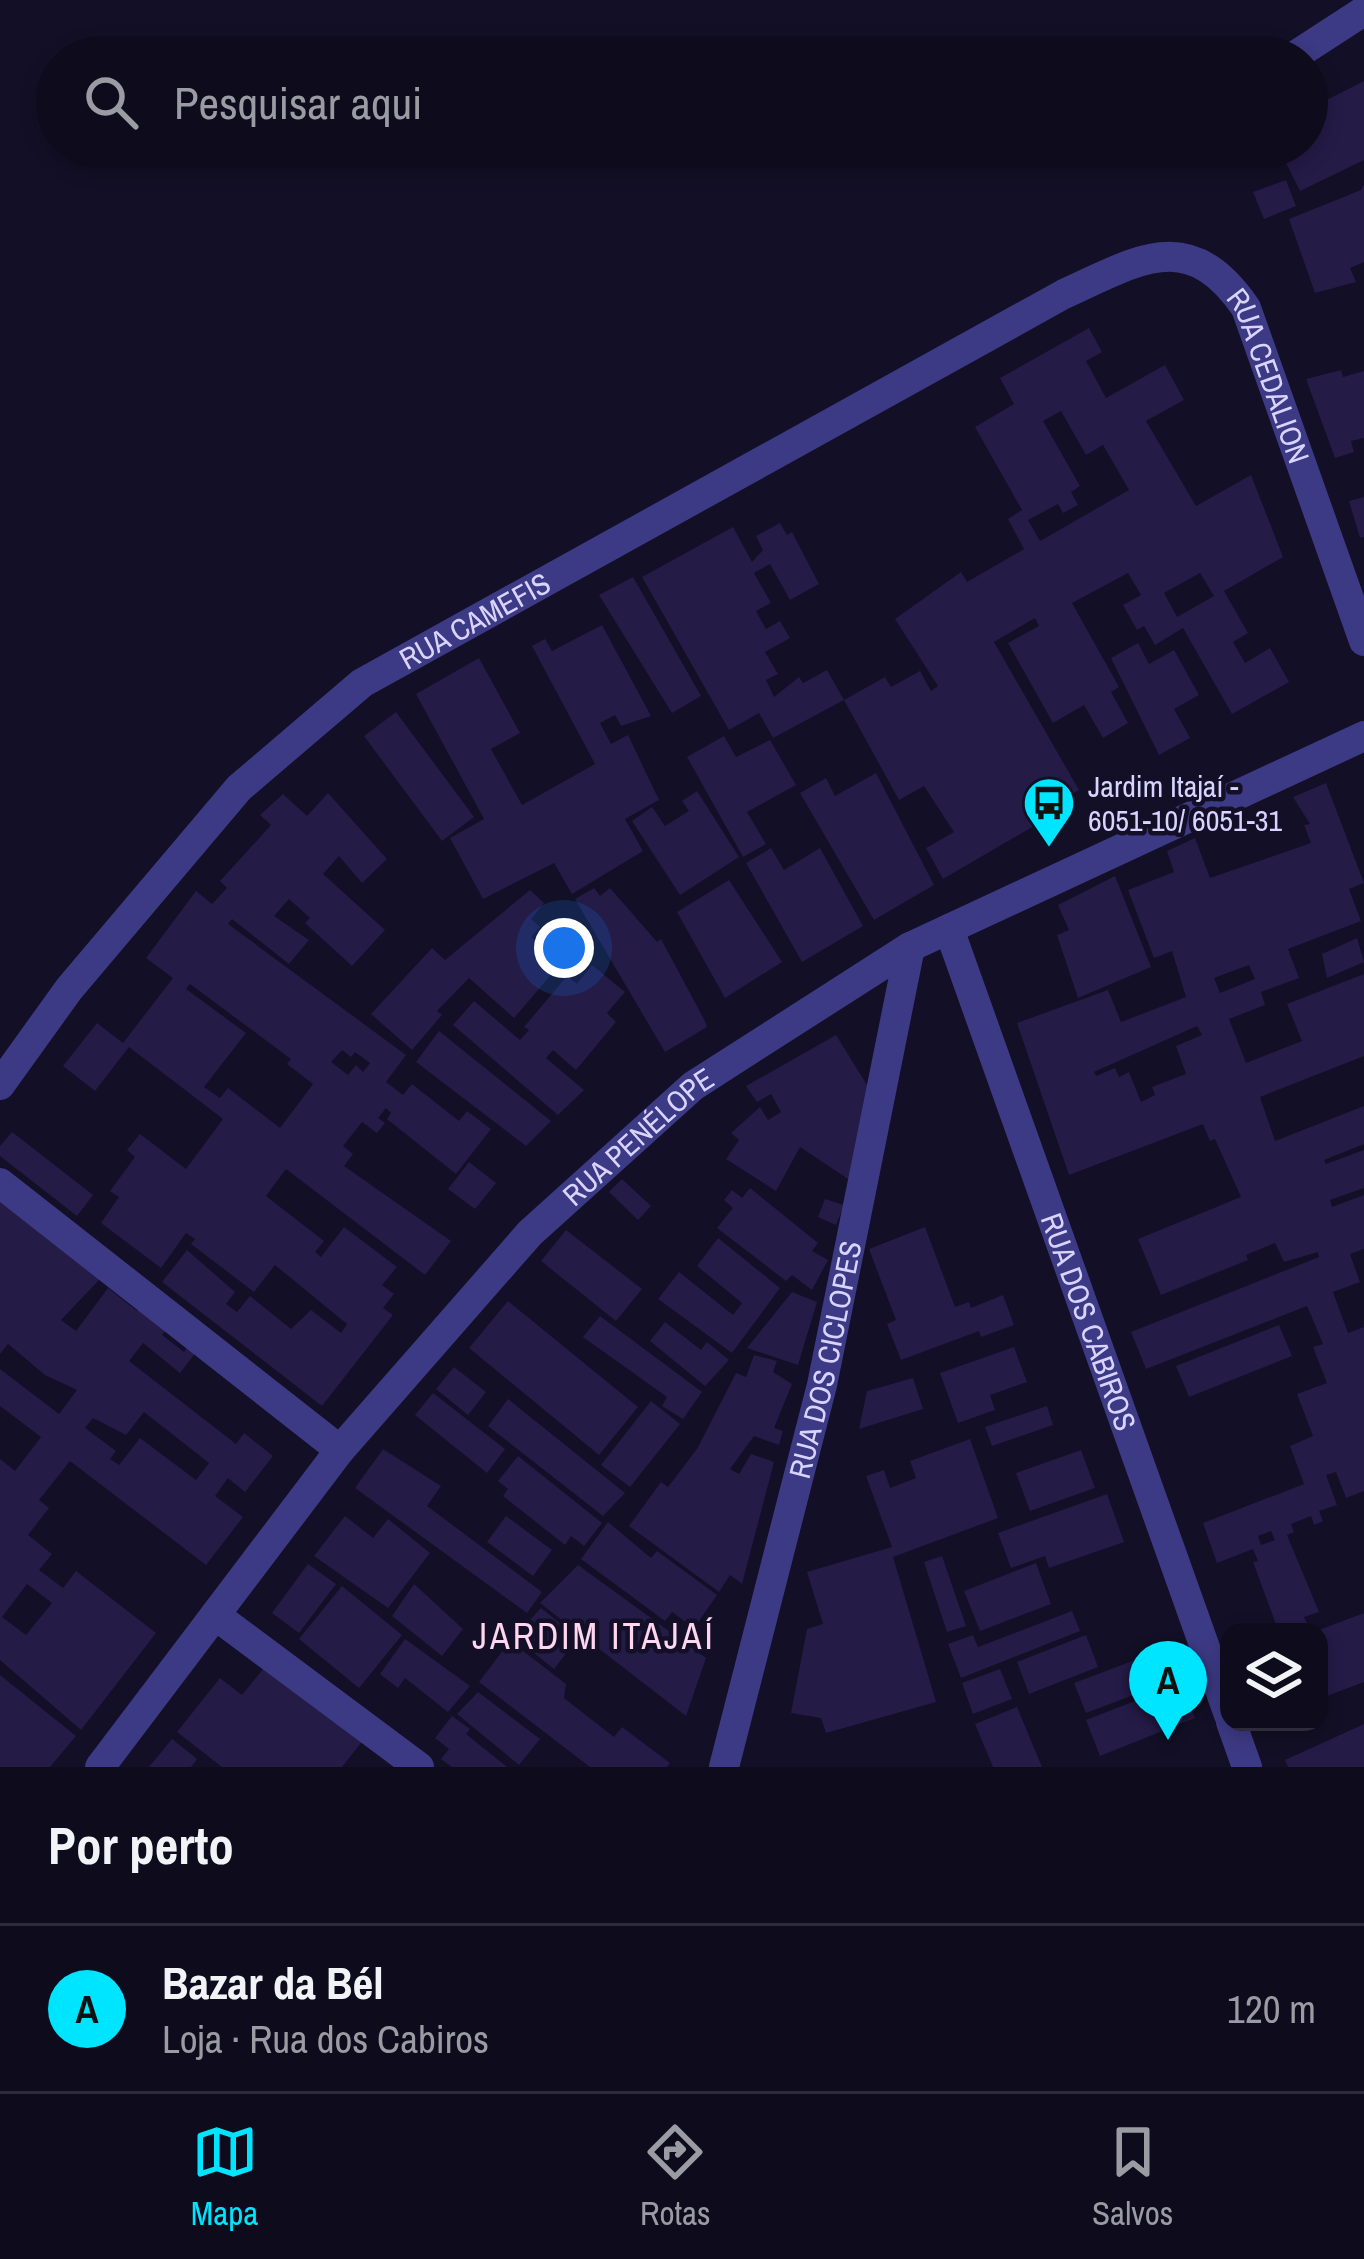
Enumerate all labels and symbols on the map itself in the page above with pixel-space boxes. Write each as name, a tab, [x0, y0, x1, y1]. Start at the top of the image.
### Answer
street label: RUA CEDALION	[1218, 280, 1319, 469]
street label: RUA CAMEFIS	[392, 563, 557, 678]
place label: Jardim Itajaí - 6051-10/ 6051-31	[1088, 766, 1283, 840]
bus stop icon: Jardim Itajaí - 6051-10/ 6051-31	[1021, 775, 1077, 849]
your location	[534, 918, 594, 978]
street label: RUA PENÉLOPE	[554, 1058, 721, 1214]
street label: RUA DOS CABIROS	[1032, 1208, 1146, 1436]
street label: RUA DOS CICLOPES	[779, 1237, 870, 1482]
district label: JARDIM ITAJAÍ	[472, 1612, 716, 1660]
pin: A	[1129, 1641, 1207, 1740]

